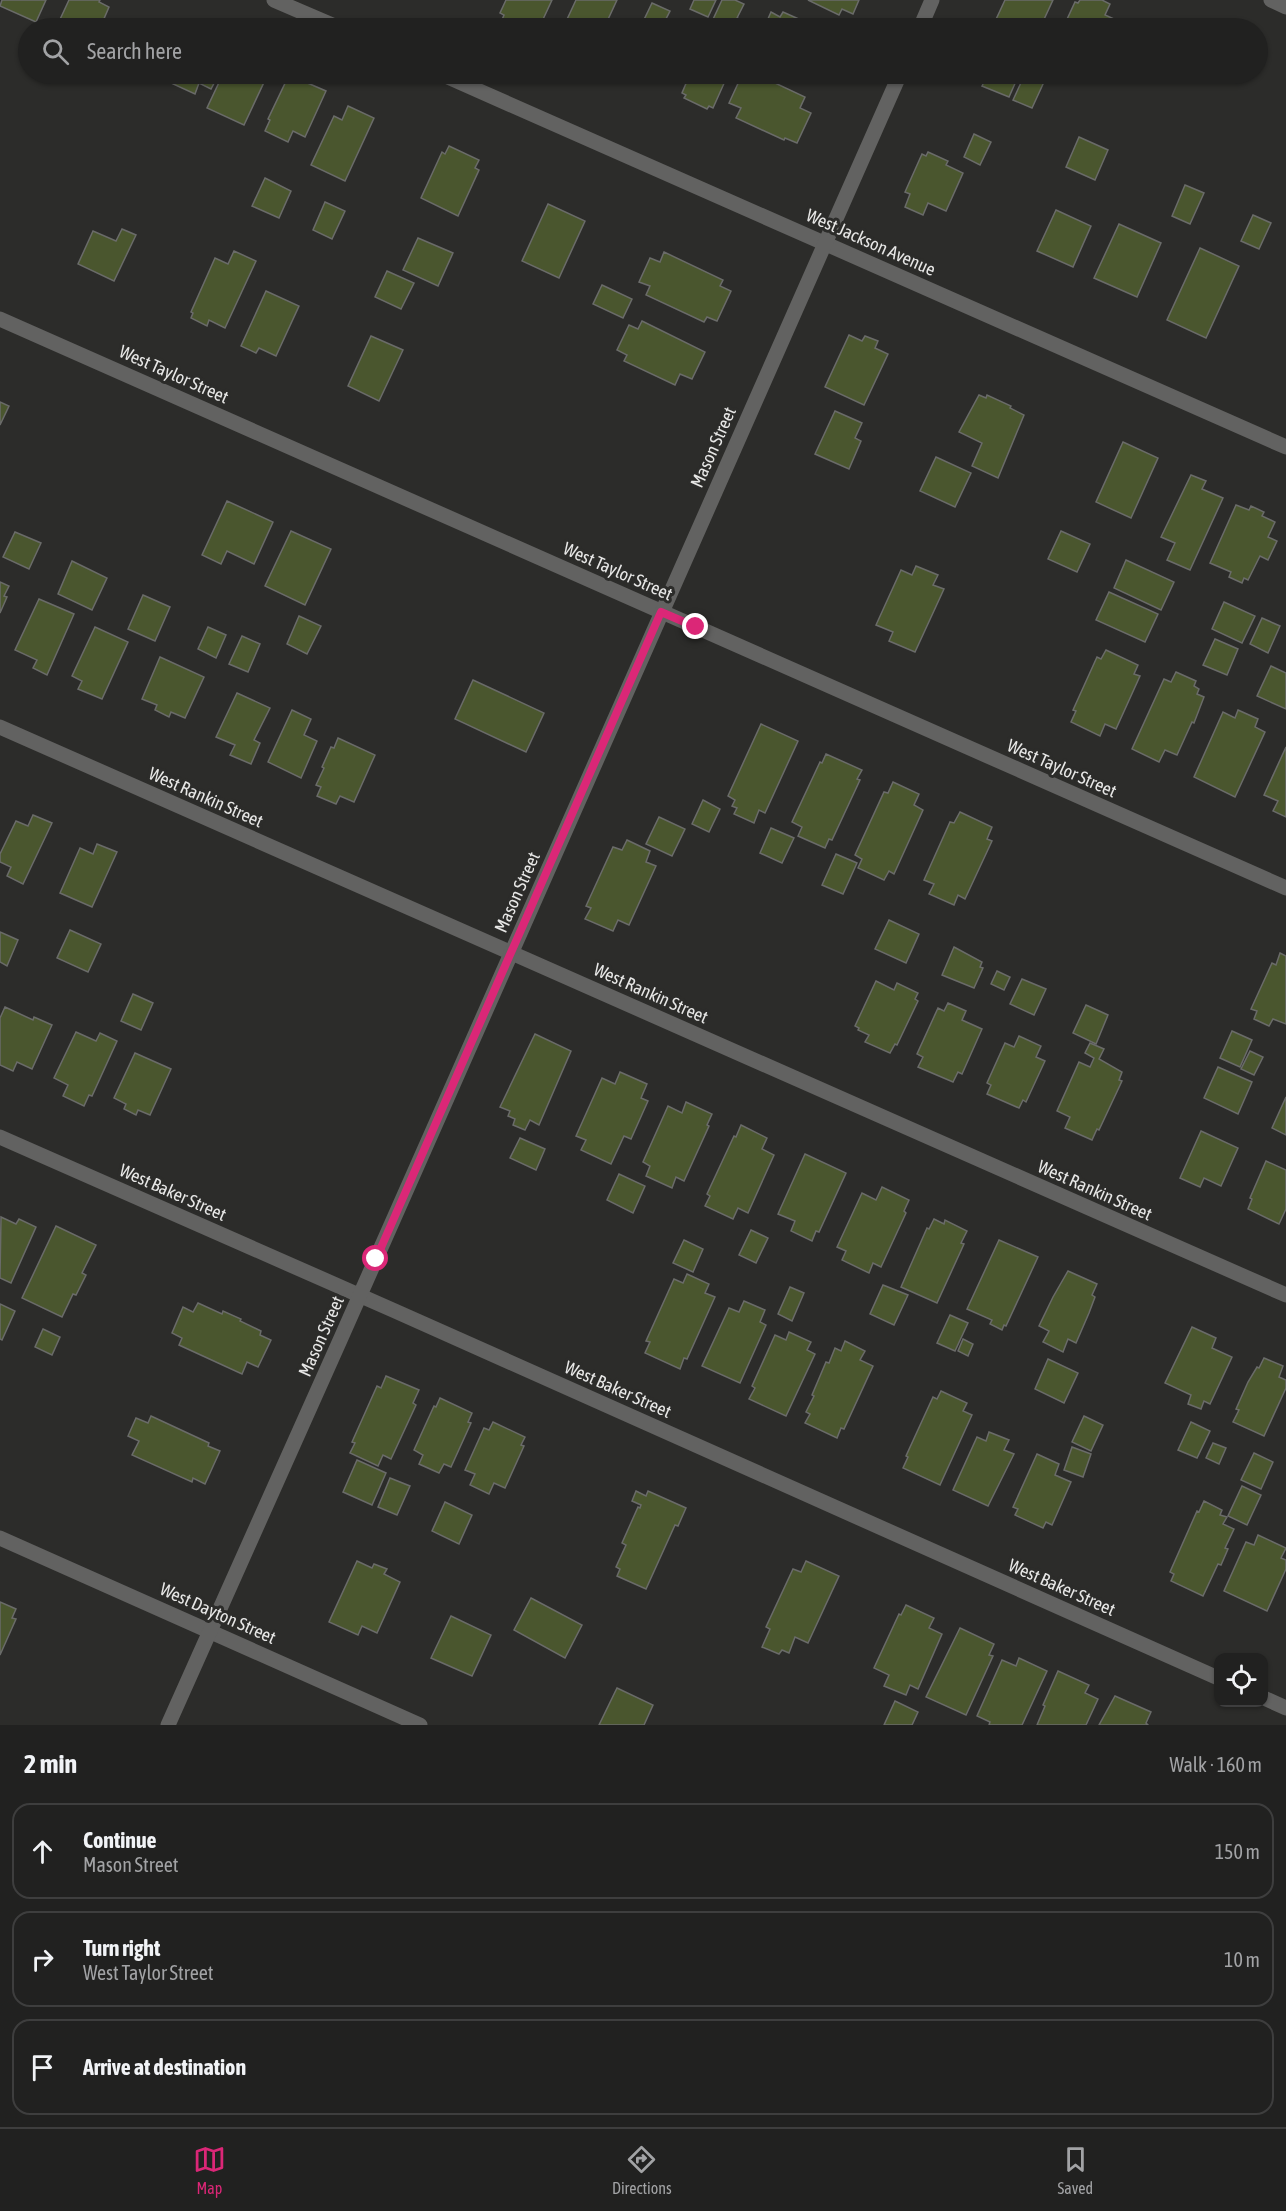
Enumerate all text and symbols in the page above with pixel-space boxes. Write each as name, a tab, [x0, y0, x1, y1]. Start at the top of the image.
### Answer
search box	[18, 18, 1268, 84]
icon: search	[39, 35, 72, 68]
text: Search here	[87, 38, 182, 64]
street label: West Jackson Avenue	[803, 204, 939, 280]
street label: West Taylor Street	[116, 341, 232, 407]
street label: Mason Street	[686, 403, 740, 491]
street label: West Taylor Street	[560, 538, 676, 604]
route end	[682, 613, 708, 639]
street label: West Taylor Street	[1004, 735, 1120, 801]
street label: West Rankin Street	[146, 762, 266, 832]
street label: Mason Street	[490, 848, 544, 936]
street label: West Rankin Street	[591, 958, 711, 1028]
street label: West Rankin Street	[1035, 1155, 1155, 1225]
street label: West Baker Street	[116, 1159, 230, 1225]
route start	[362, 1245, 388, 1271]
street label: Mason Street	[294, 1292, 348, 1380]
street label: West Baker Street	[561, 1356, 675, 1422]
street label: West Baker Street	[1005, 1554, 1119, 1620]
street label: West Dayton Street	[157, 1578, 279, 1648]
map controls	[1214, 1653, 1268, 1707]
button: locate	[1214, 1653, 1268, 1707]
text: 2 min	[24, 1749, 77, 1779]
text: Walk · 160 m	[1170, 1753, 1262, 1776]
text: Continue	[83, 1827, 157, 1853]
icon: ahead	[26, 1835, 59, 1868]
text: 150 m	[1215, 1840, 1260, 1863]
text: Mason Street	[83, 1853, 178, 1876]
text: Turn right	[83, 1935, 160, 1961]
icon: right	[26, 1943, 59, 1976]
text: 10 m	[1224, 1948, 1260, 1971]
text: West Taylor Street	[83, 1961, 213, 1984]
icon: arrive	[26, 2051, 59, 2084]
text: Arrive at destination	[83, 2054, 246, 2080]
tab: Map	[193, 2143, 226, 2197]
tab: Directions	[612, 2143, 672, 2197]
tab: Saved	[1058, 2143, 1093, 2197]

